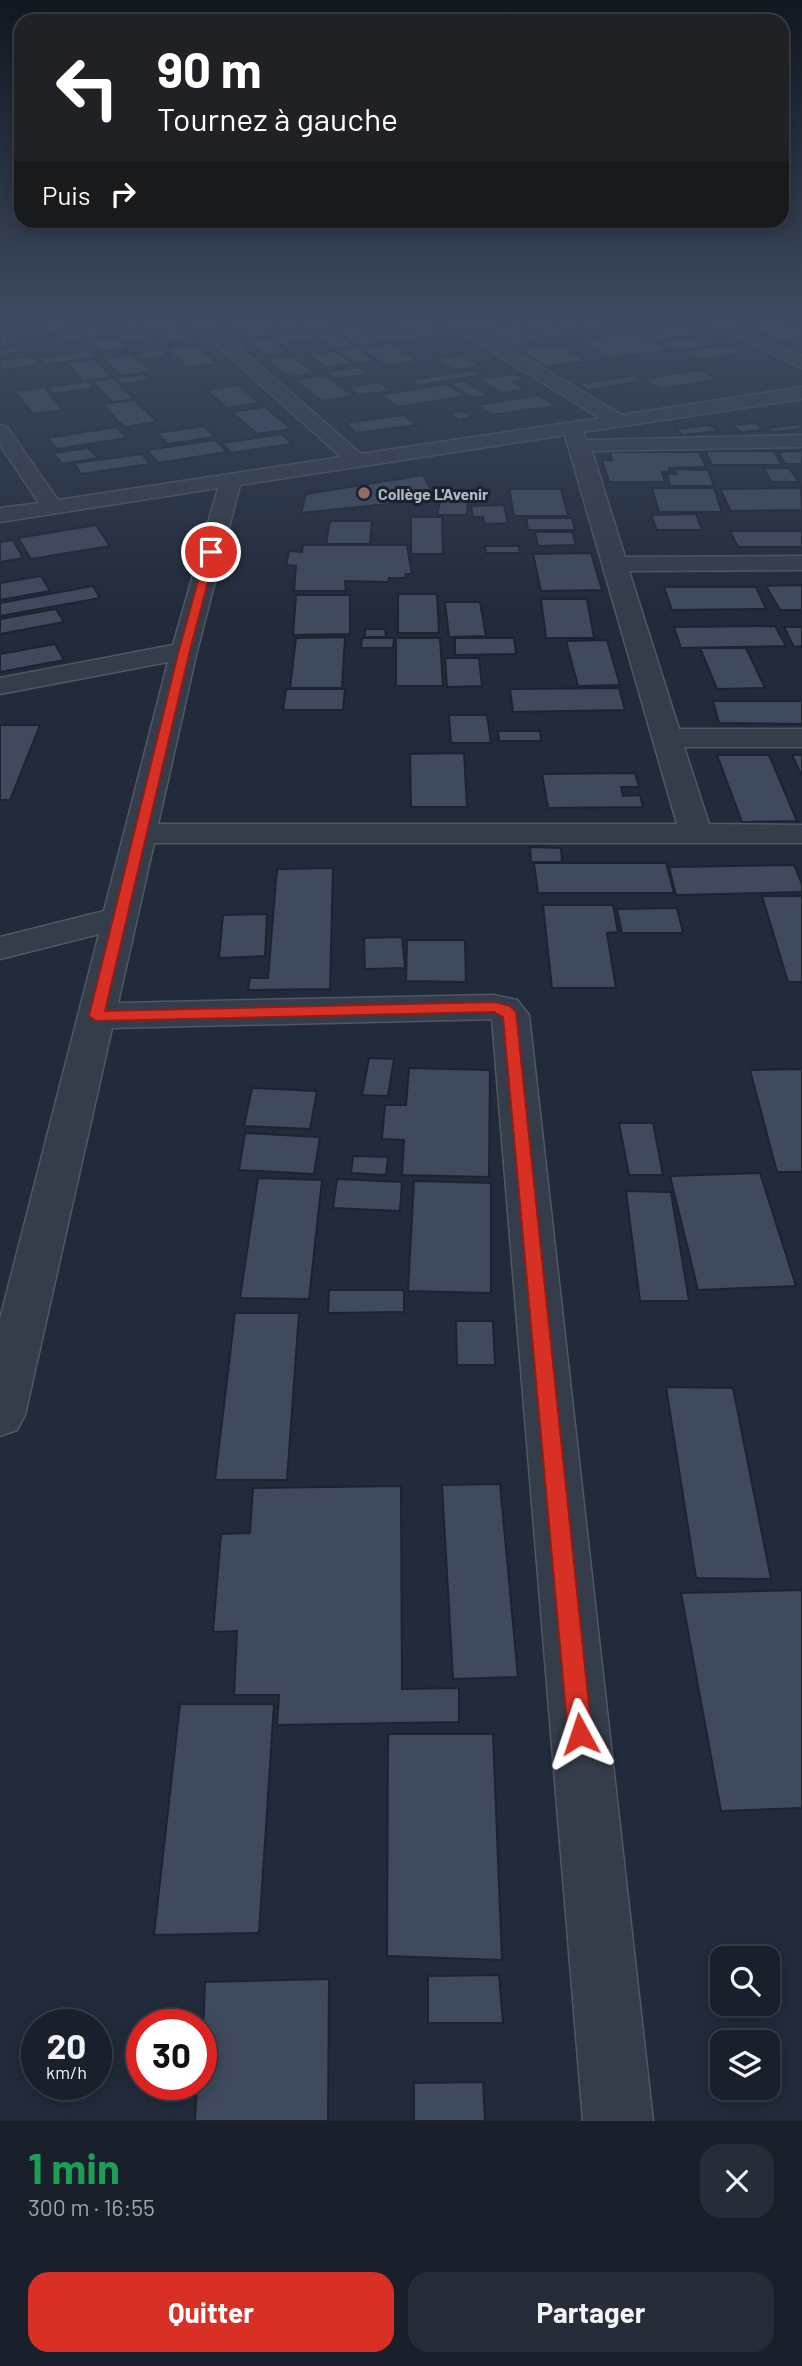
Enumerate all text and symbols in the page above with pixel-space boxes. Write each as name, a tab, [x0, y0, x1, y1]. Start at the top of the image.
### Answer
text: 90 m	[157, 39, 262, 98]
icon: left	[42, 42, 133, 133]
text: Tournez à gauche	[157, 99, 398, 137]
icon: right	[104, 175, 142, 213]
text: Puis	[42, 179, 90, 210]
place label: Collège L'Avenir	[378, 484, 488, 503]
marker: Collège L'Avenir	[356, 485, 372, 501]
pin	[181, 522, 241, 582]
icon: arrive	[192, 533, 230, 571]
position arrow	[543, 1697, 617, 1771]
map controls	[710, 1946, 780, 2100]
button: search	[710, 1946, 780, 2016]
speed limit sign: 30	[126, 2009, 217, 2100]
text: 20	[47, 2024, 86, 2066]
button: layers	[710, 2030, 780, 2100]
text: km/h	[46, 2061, 87, 2083]
text: 1 min	[28, 2142, 120, 2192]
button: close	[700, 2144, 774, 2218]
text: 300 m · 16:55	[28, 2193, 155, 2221]
button: Quitter	[28, 2272, 394, 2352]
button: Partager	[408, 2272, 774, 2352]

